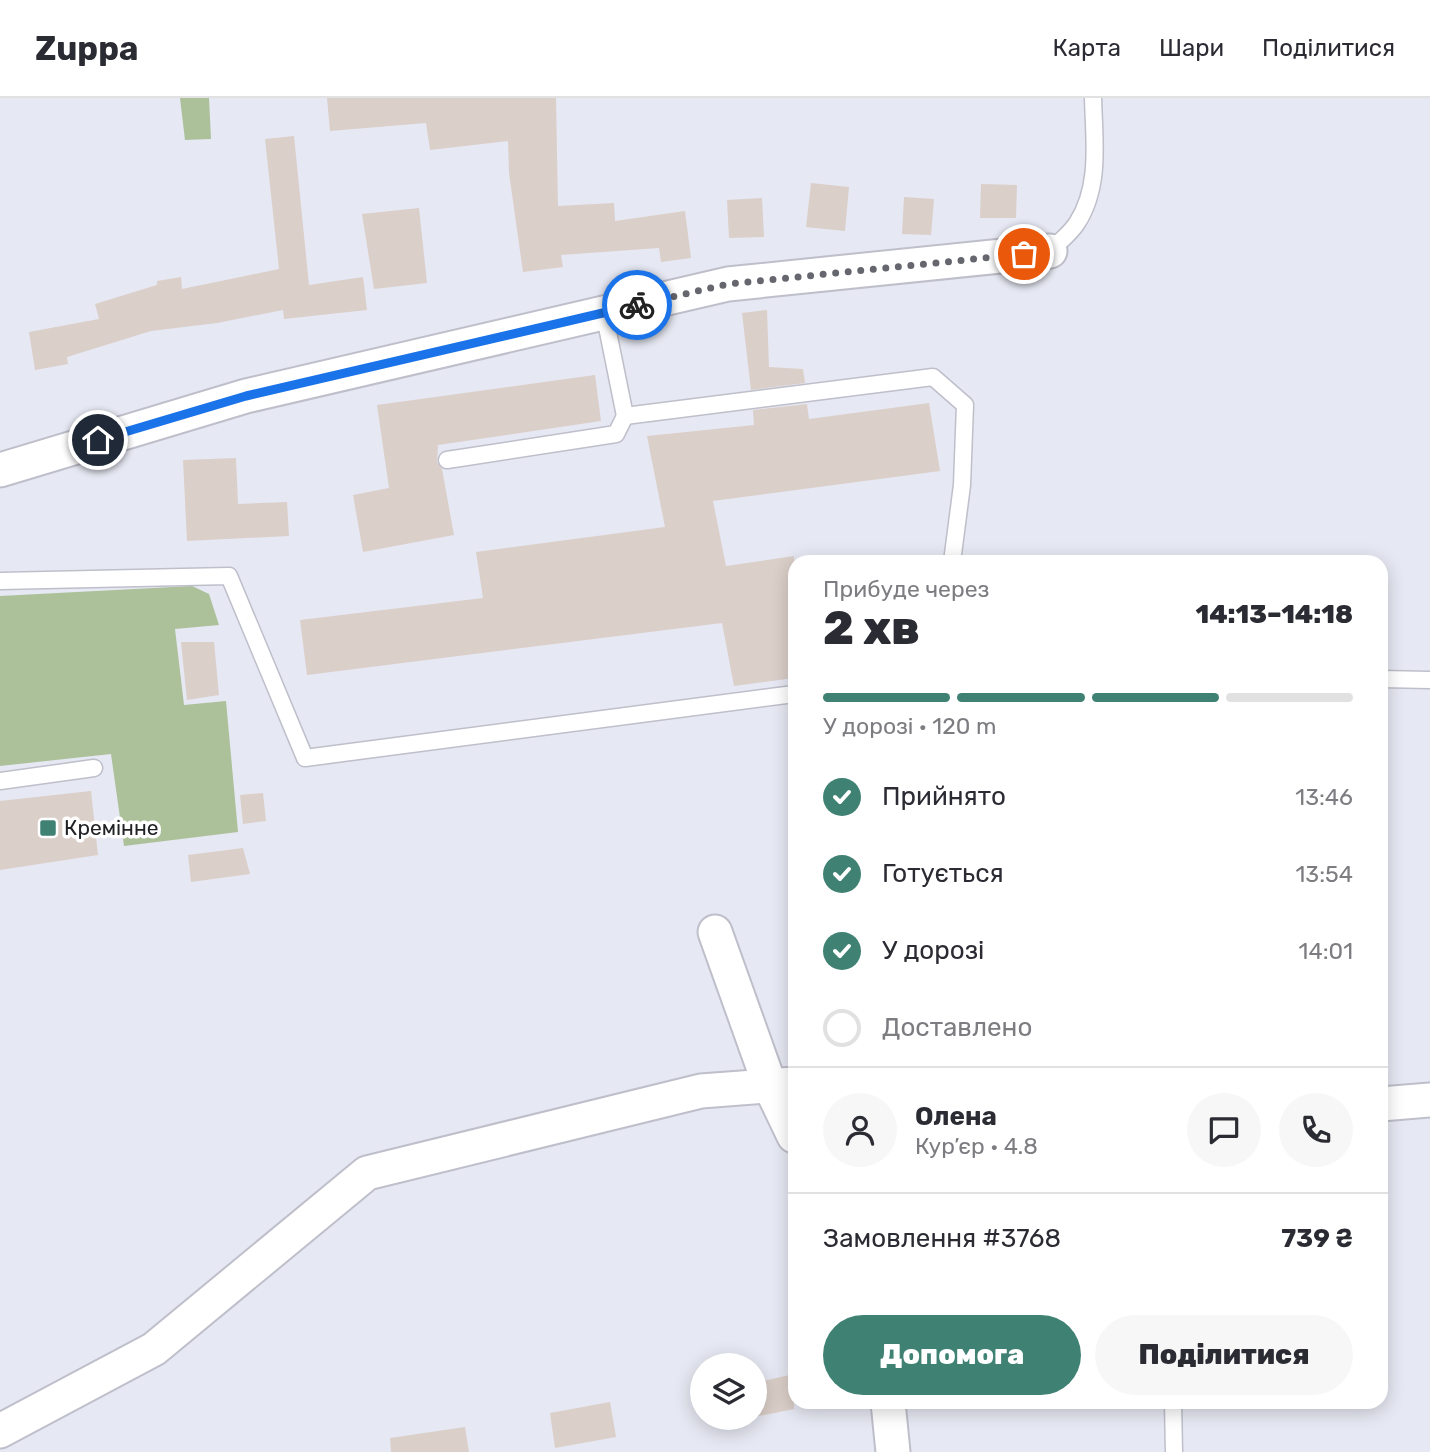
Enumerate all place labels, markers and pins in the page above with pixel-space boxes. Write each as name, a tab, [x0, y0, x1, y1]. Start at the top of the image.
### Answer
pin	[994, 224, 1054, 284]
pin	[68, 410, 128, 470]
place label: Кремінне	[64, 815, 158, 840]
marker: Кремінне	[38, 818, 58, 838]

